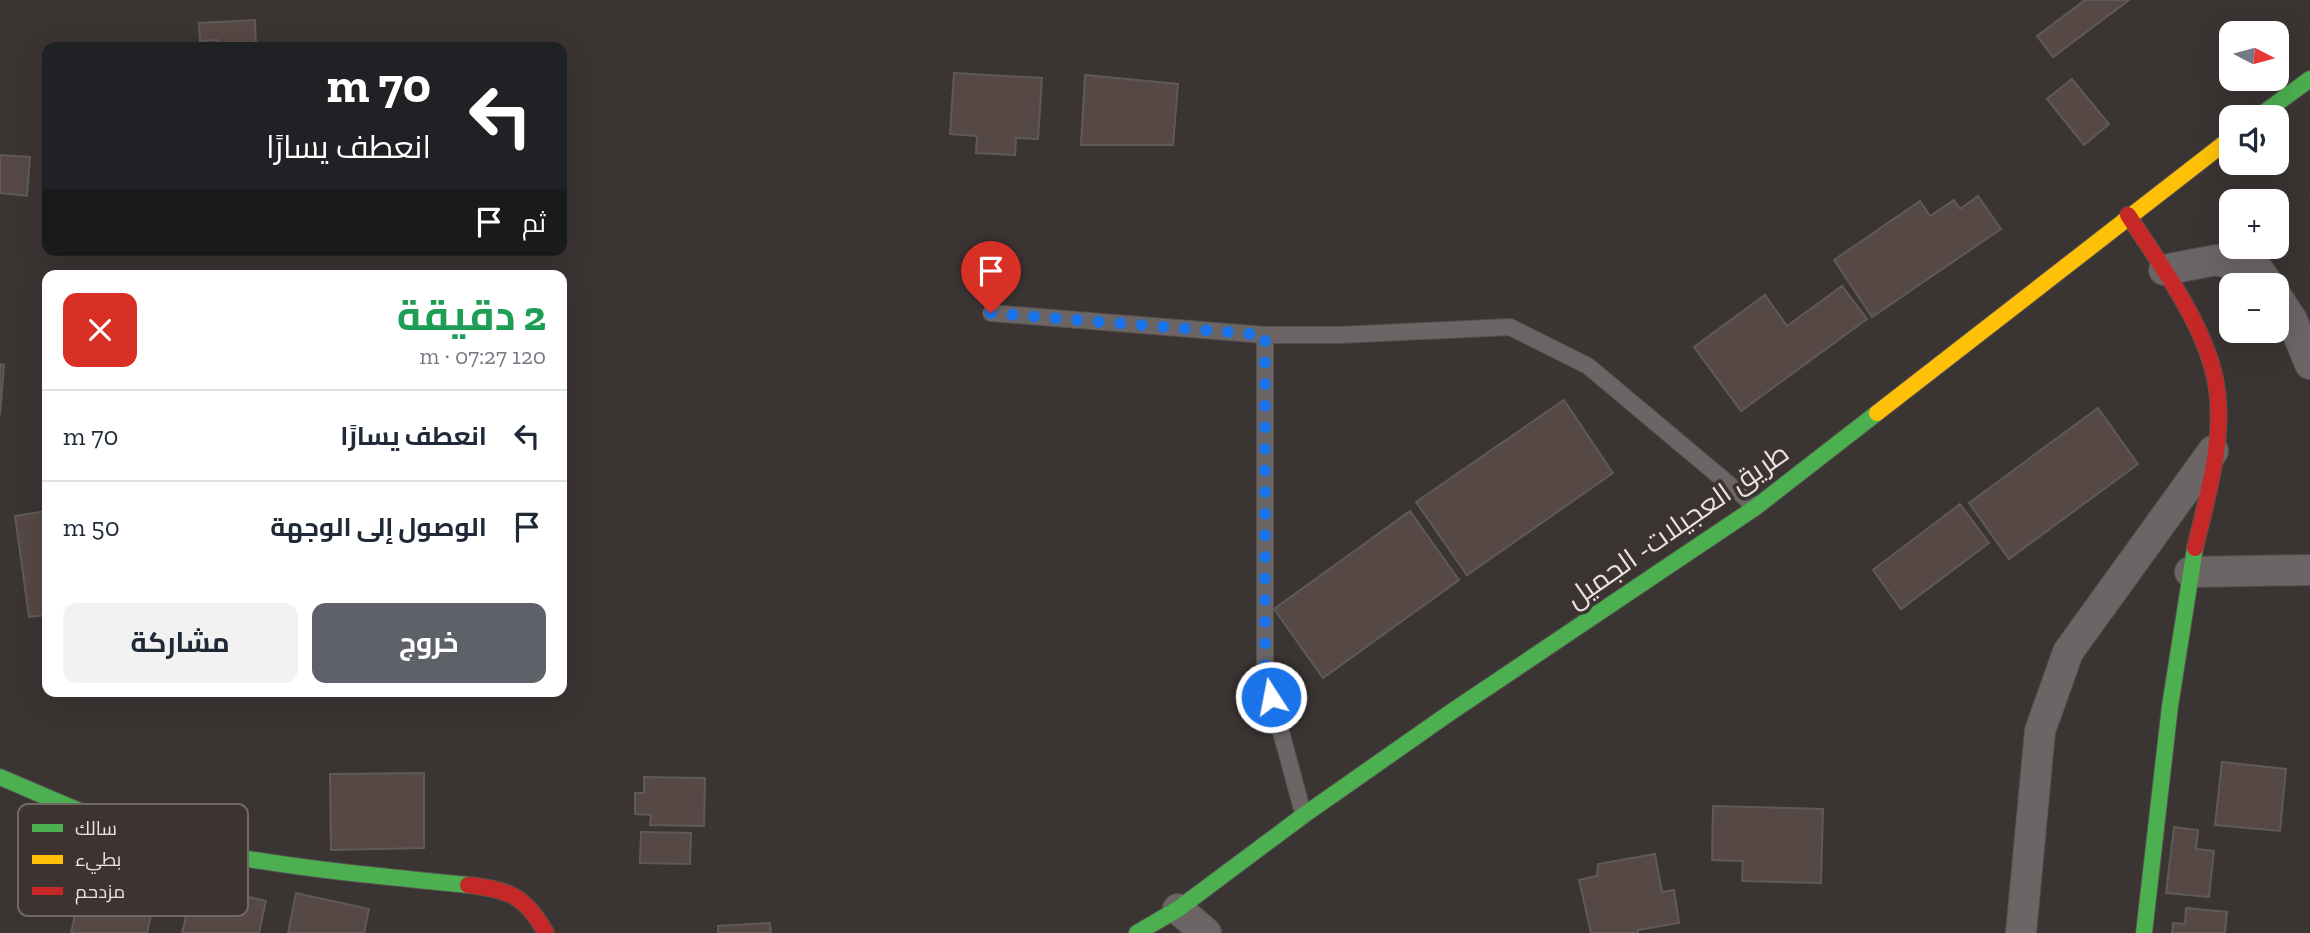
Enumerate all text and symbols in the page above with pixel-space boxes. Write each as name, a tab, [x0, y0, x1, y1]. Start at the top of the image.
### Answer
north arrow	[2219, 21, 2289, 91]
map controls	[2219, 21, 2289, 343]
text: 70 m	[326, 56, 431, 115]
icon: left	[455, 70, 546, 161]
button: sound	[2219, 105, 2289, 175]
text: انعطف يسارًا	[266, 128, 431, 166]
button: +	[2219, 189, 2289, 259]
icon: arrive	[470, 203, 508, 241]
text: ثم	[522, 207, 546, 239]
pin	[961, 241, 1021, 313]
icon: arrive	[972, 252, 1010, 290]
button: −	[2219, 273, 2289, 343]
text: 2 دقيقة	[397, 290, 546, 341]
button: close	[63, 293, 137, 367]
text: 120 m · 07:27	[420, 342, 546, 370]
icon: left	[508, 417, 546, 455]
text: 70 m	[63, 420, 119, 452]
text: انعطف يسارًا	[340, 420, 487, 452]
street label: طريق العجيلات- الجميل	[1560, 436, 1795, 615]
icon: arrive	[508, 508, 546, 546]
text: 50 m	[63, 511, 120, 543]
text: الوصول إلى الوجهة	[270, 511, 487, 543]
button: مشاركة	[63, 603, 298, 683]
button: خروج	[312, 603, 546, 683]
position arrow	[1234, 660, 1308, 734]
legend	[18, 804, 248, 916]
text: سالك	[75, 817, 117, 840]
text: بطيء	[75, 848, 121, 874]
text: مزدحم	[75, 880, 125, 905]

